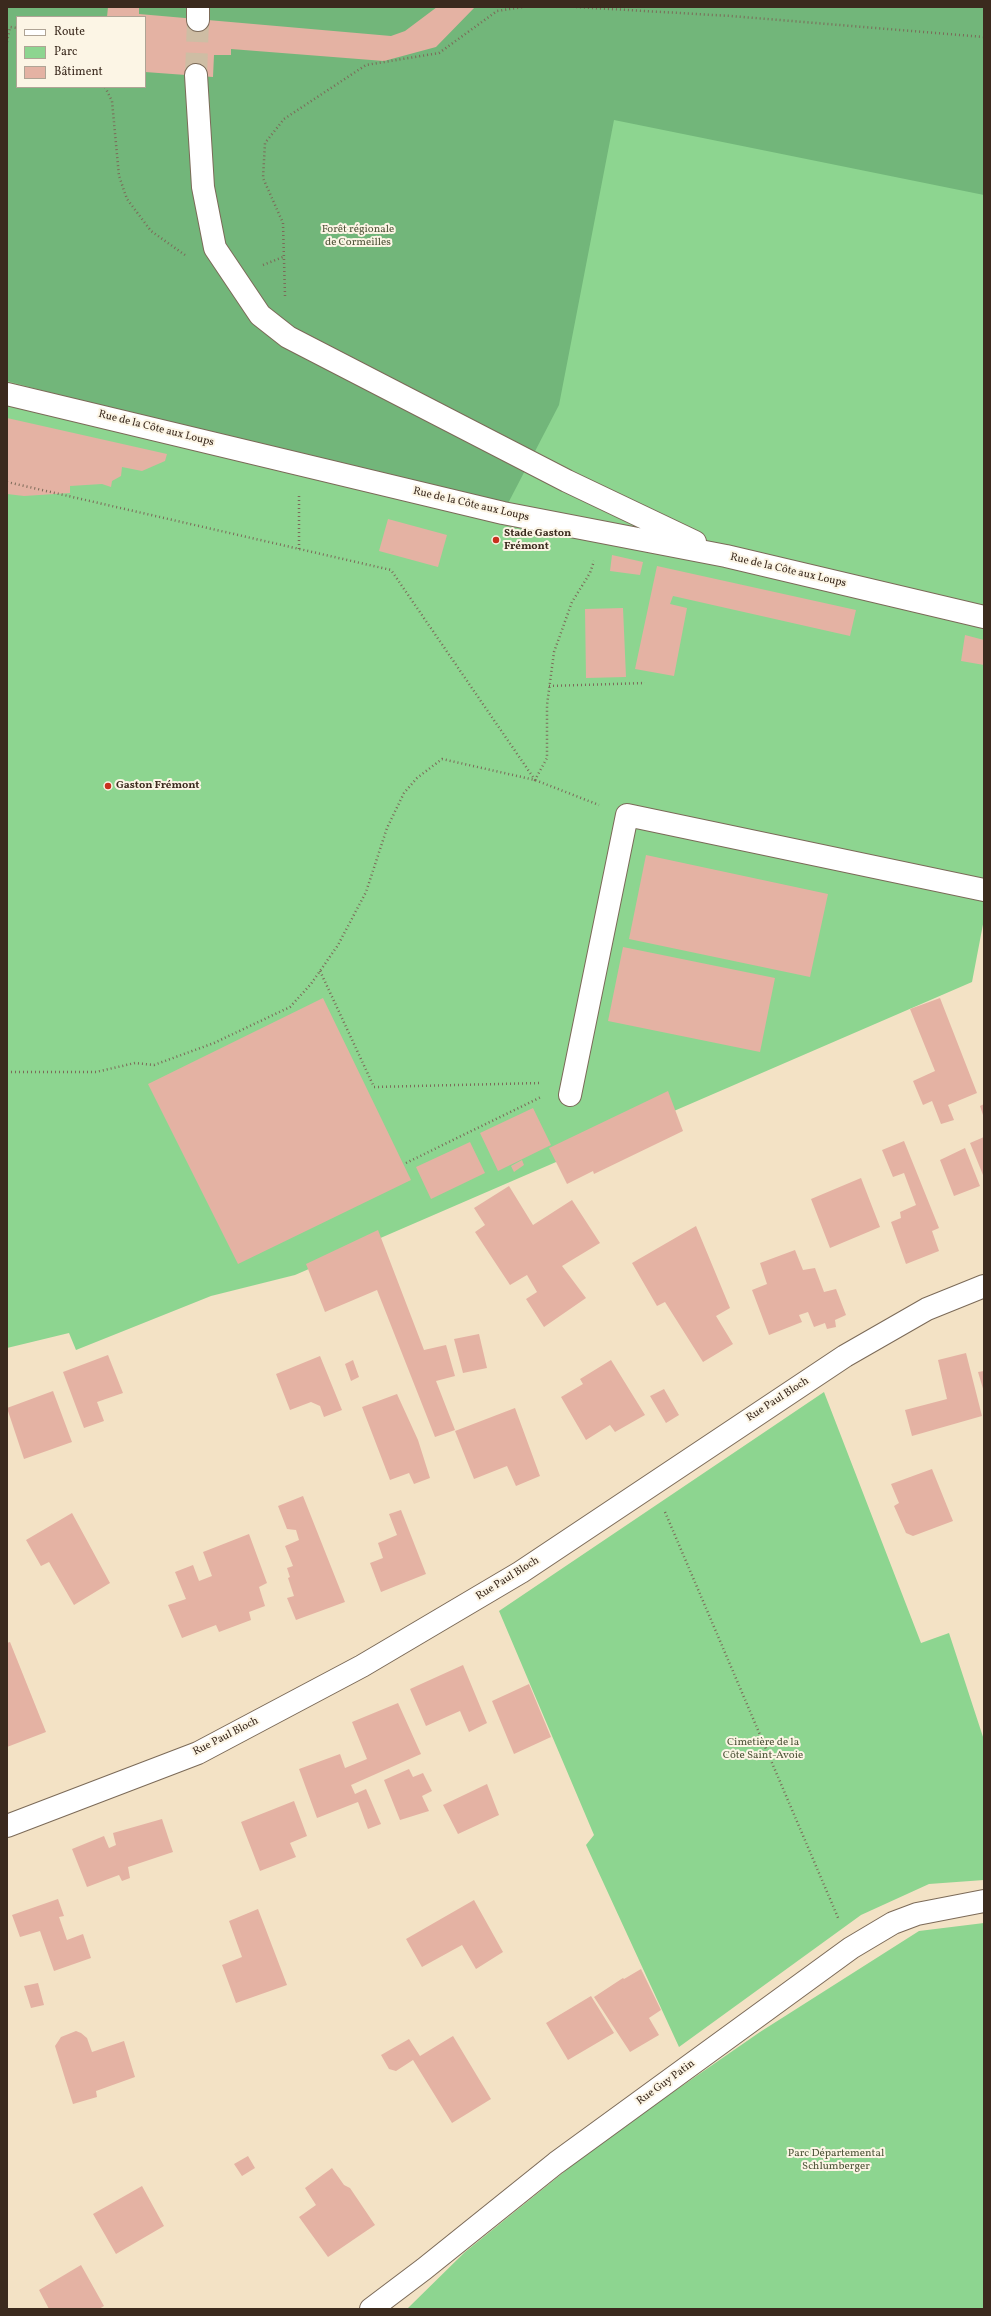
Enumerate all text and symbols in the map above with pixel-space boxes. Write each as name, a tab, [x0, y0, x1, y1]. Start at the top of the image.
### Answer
legend	[16, 16, 146, 88]
text: Route	[54, 24, 85, 40]
text: Parc	[54, 44, 77, 60]
text: Bâtiment	[54, 64, 103, 80]
park label: Forêt régionale de Cormeilles	[322, 223, 394, 249]
street label: Rue de la Côte aux Loups	[97, 408, 215, 450]
street label: Rue de la Côte aux Loups	[412, 485, 530, 525]
place label: Stade Gaston Frémont	[504, 527, 571, 553]
marker: Stade Gaston Frémont	[491, 535, 501, 545]
street label: Rue de la Côte aux Loups	[729, 551, 847, 591]
place label: Gaston Frémont	[116, 779, 199, 793]
marker: Gaston Frémont	[103, 781, 113, 791]
street label: Rue Paul Bloch	[744, 1375, 812, 1425]
street label: Rue Paul Bloch	[474, 1554, 542, 1604]
street label: Rue Paul Bloch	[191, 1715, 261, 1759]
park label: Cimetière de la Côte Saint-Avoie	[723, 1736, 803, 1762]
street label: Rue Guy Patin	[634, 2057, 698, 2109]
park label: Parc Départemental Schlumberger	[788, 2147, 884, 2173]

